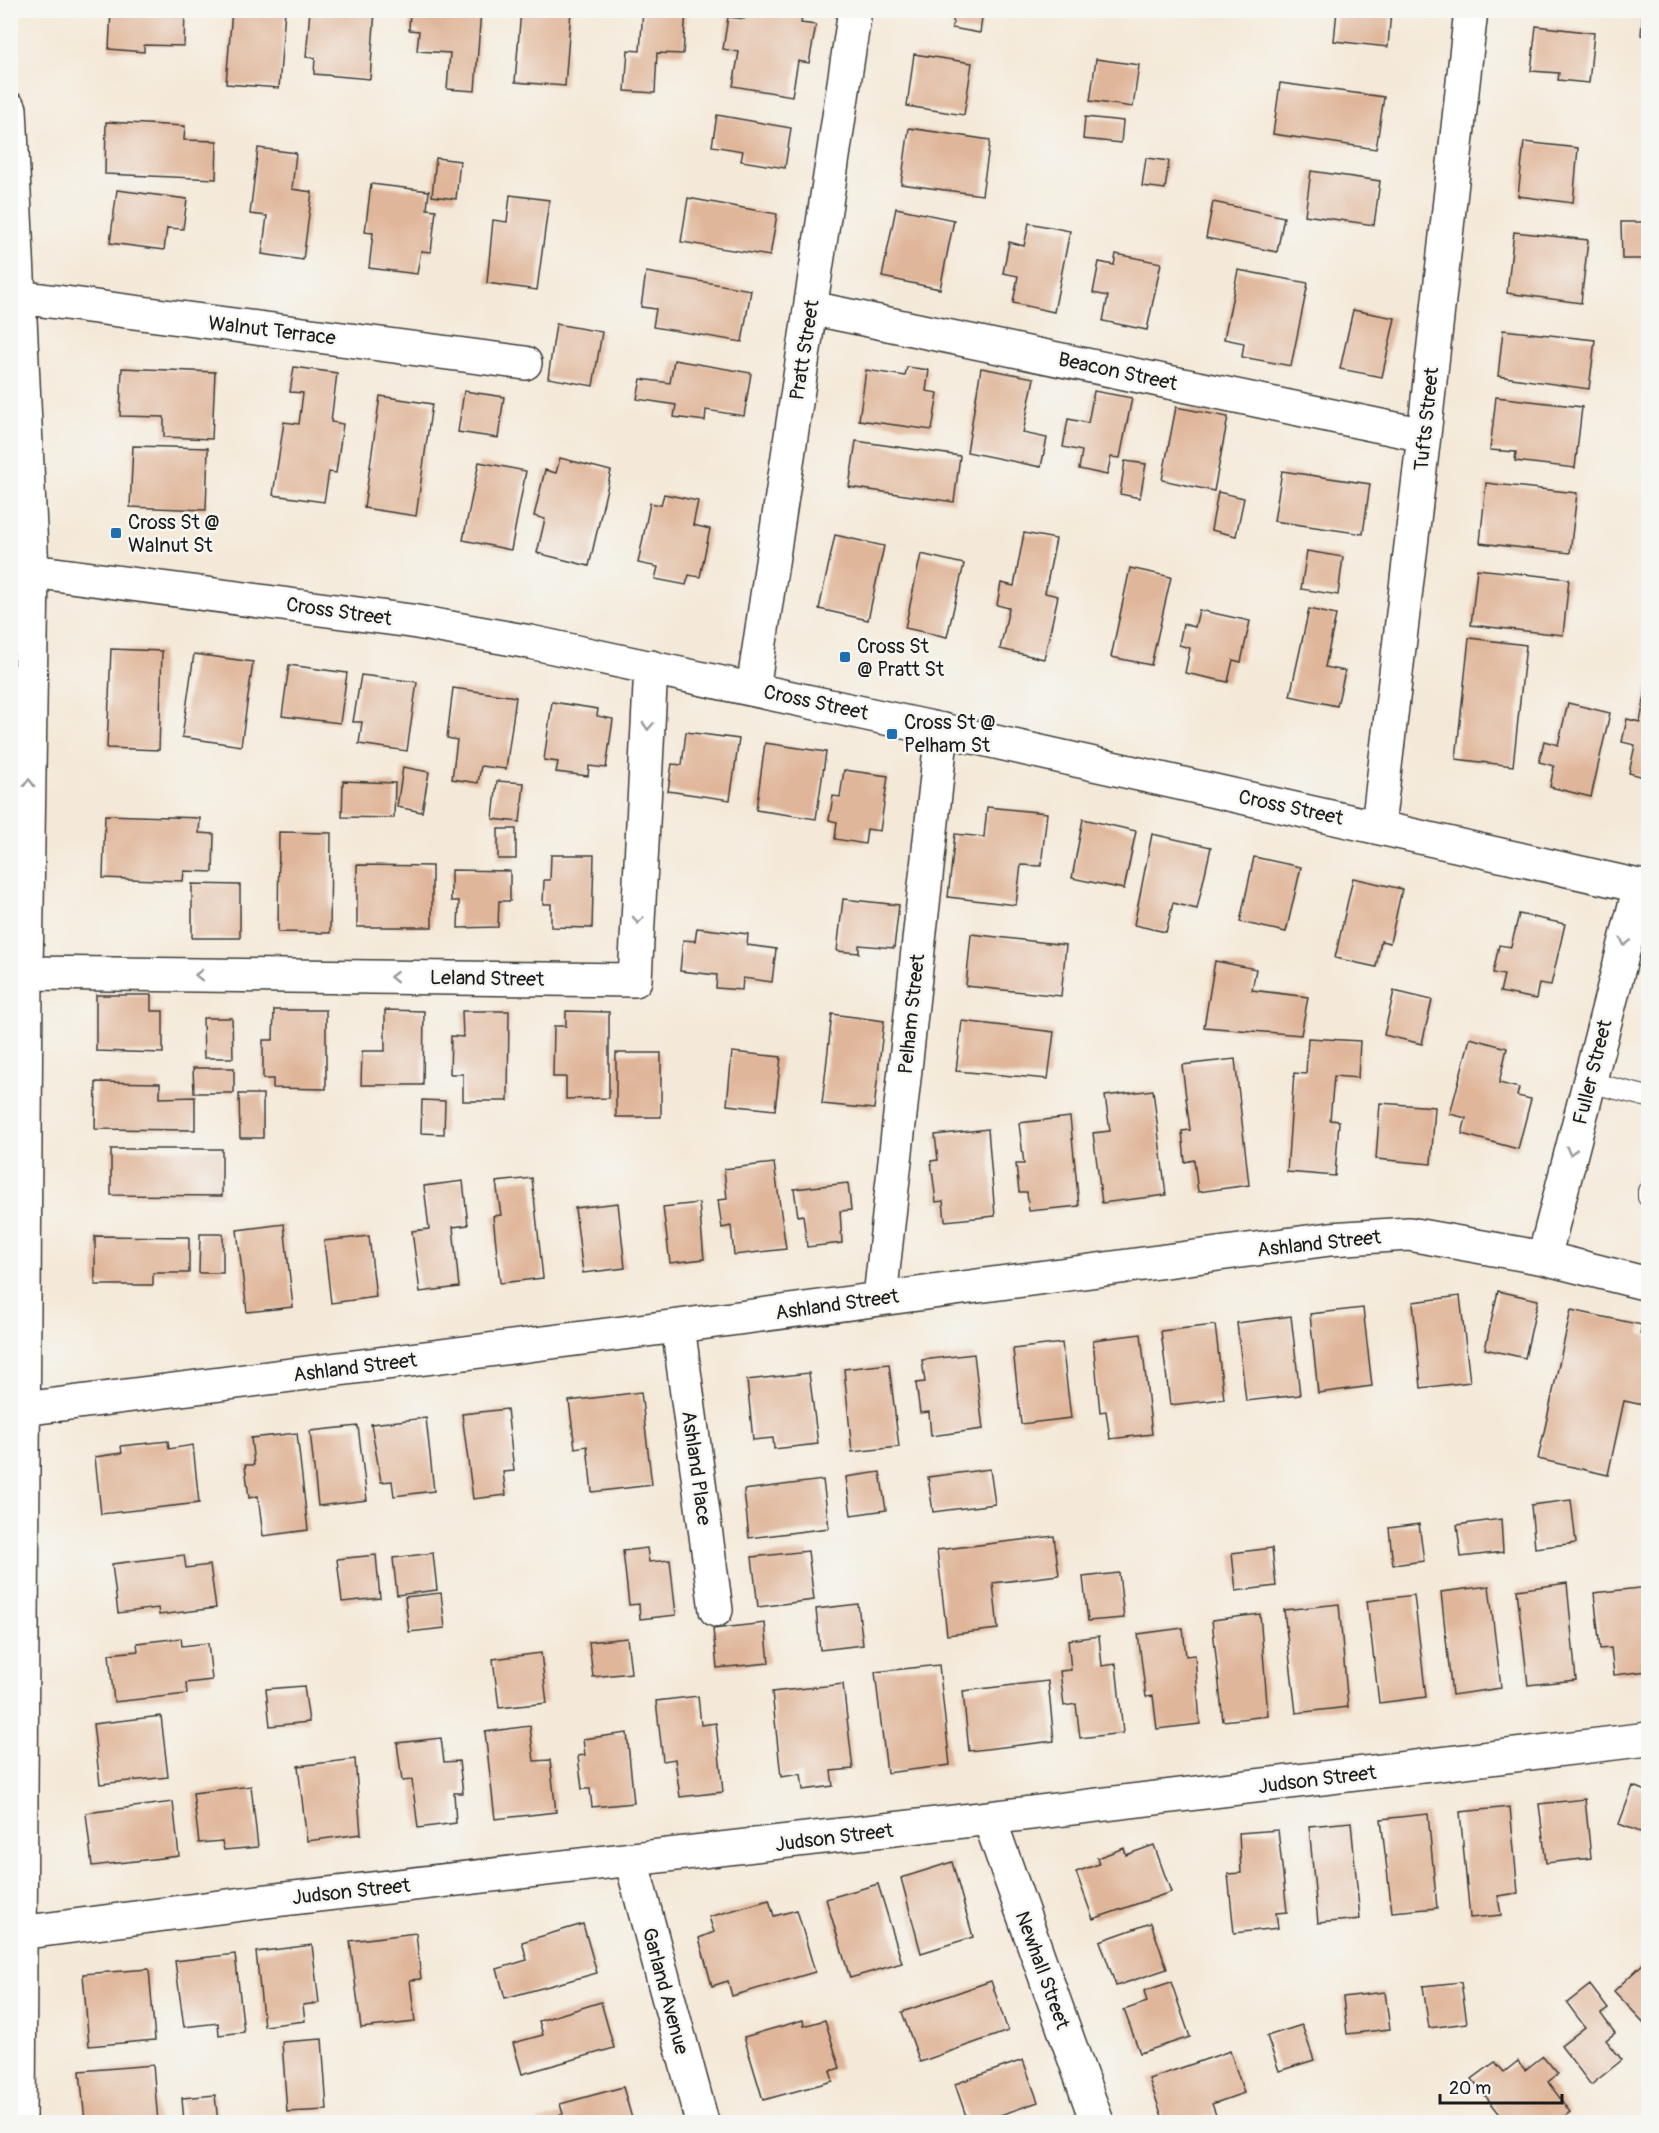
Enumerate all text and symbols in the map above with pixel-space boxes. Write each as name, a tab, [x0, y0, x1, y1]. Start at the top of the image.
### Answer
street label: Pratt Street	[784, 297, 825, 402]
street label: Walnut Terrace	[207, 310, 337, 351]
street label: Beacon Street	[1056, 347, 1181, 396]
street label: Tufts Street	[1409, 365, 1444, 472]
place label: Cross St @ Walnut St	[128, 510, 220, 558]
marker: Cross St @ Walnut St	[109, 526, 123, 540]
street label: Cross Street	[285, 592, 394, 631]
place label: Cross St @ Pratt St	[857, 634, 945, 682]
marker: Cross St @ Pratt St	[838, 650, 852, 664]
street label: Cross Street	[761, 679, 871, 726]
place label: Cross St @ Pelham St	[904, 710, 996, 758]
one-way arrow	[642, 721, 655, 730]
marker: Cross St @ Pelham St	[885, 727, 899, 741]
one-way arrow	[23, 779, 35, 788]
street label: Cross Street	[1236, 784, 1346, 831]
one-way arrow	[631, 916, 644, 925]
one-way arrow	[1620, 937, 1633, 947]
street label: Pelham Street	[893, 952, 930, 1075]
street label: Leland Street	[430, 965, 545, 992]
one-way arrow	[194, 968, 203, 981]
one-way arrow	[389, 971, 398, 983]
street label: Fuller Street	[1567, 1016, 1618, 1127]
one-way arrow	[1566, 1146, 1579, 1156]
street label: Ashland Street	[1256, 1224, 1383, 1262]
street label: Ashland Street	[774, 1283, 901, 1326]
street label: Ashland Street	[292, 1347, 419, 1387]
street label: Ashland Place	[676, 1409, 717, 1527]
street label: Judson Street	[1257, 1760, 1378, 1799]
street label: Judson Street	[774, 1818, 895, 1857]
street label: Judson Street	[291, 1873, 412, 1910]
street label: Newhall Street	[1010, 1908, 1076, 2033]
street label: Garland Avenue	[637, 1925, 694, 2057]
scale bar	[1440, 2067, 1562, 2105]
text: 20 m	[1449, 2077, 1491, 2100]

